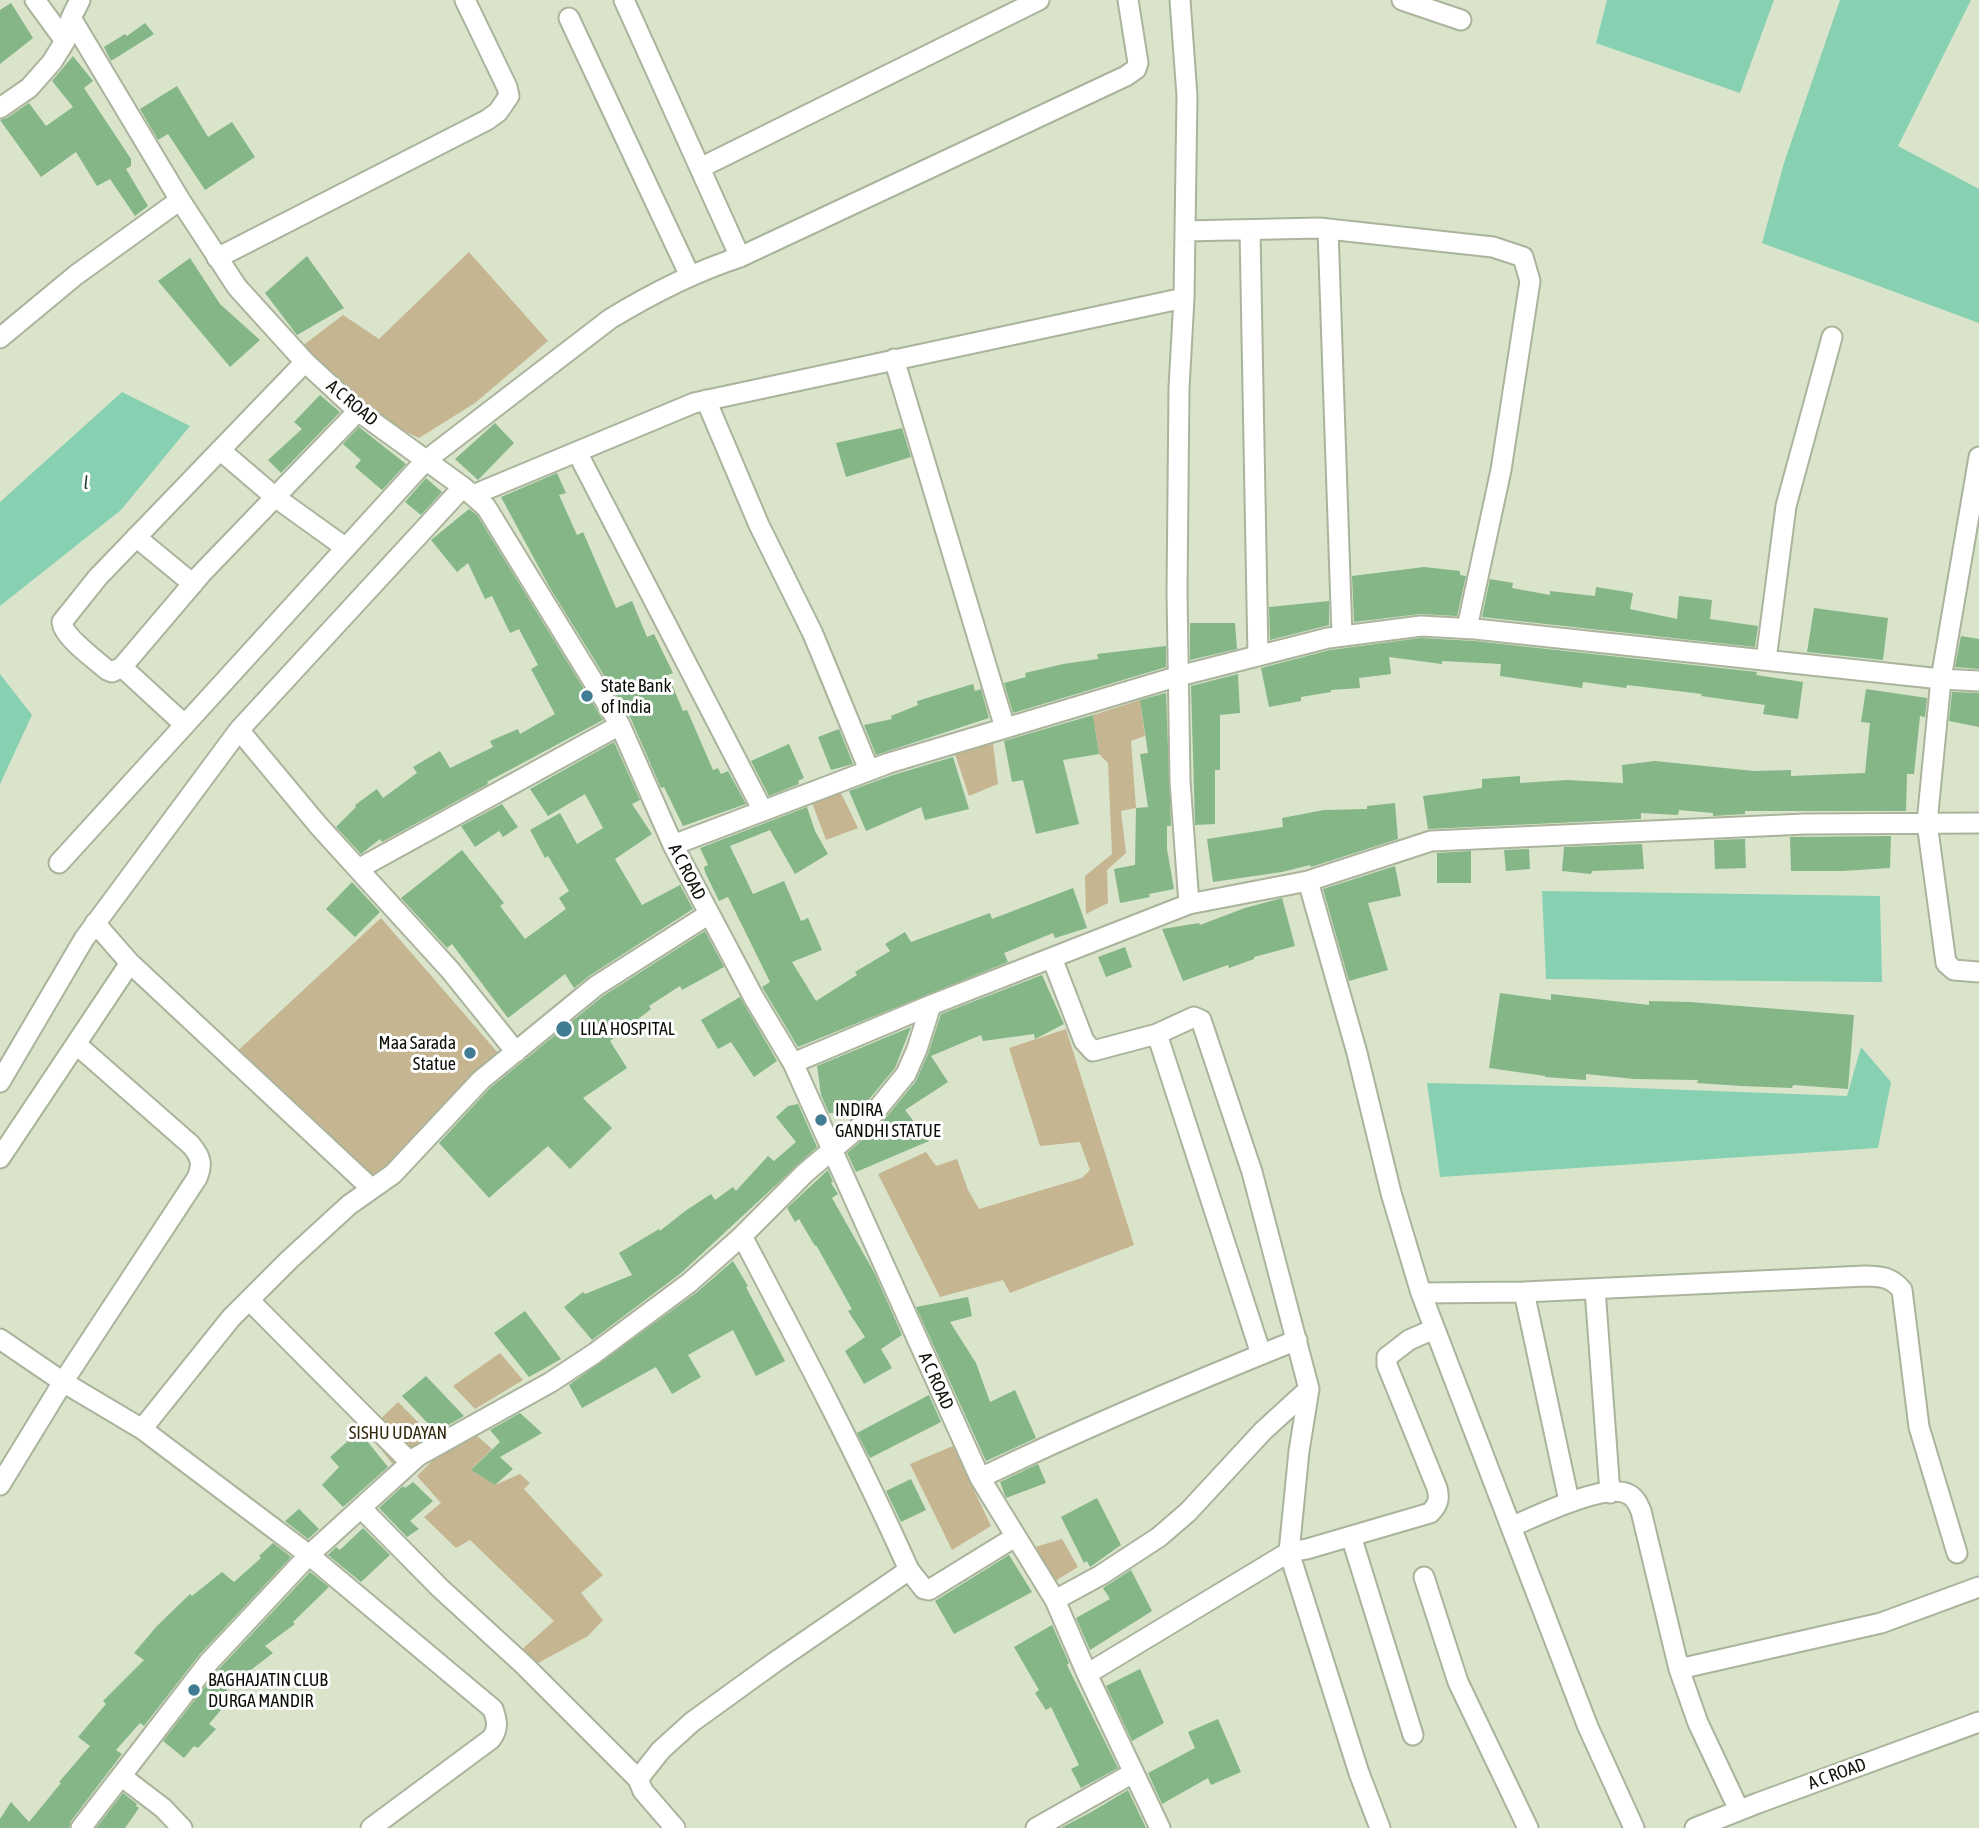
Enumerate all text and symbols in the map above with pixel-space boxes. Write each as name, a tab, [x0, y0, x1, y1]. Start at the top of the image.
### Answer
street label: A C ROAD	[322, 375, 382, 431]
water label: l	[83, 472, 89, 494]
place label: State Bank of India	[601, 675, 671, 718]
marker: State Bank of India	[579, 688, 595, 704]
street label: A C ROAD	[664, 840, 710, 904]
place label: LILA HOSPITAL	[580, 1018, 675, 1040]
marker: LILA HOSPITAL	[554, 1019, 574, 1039]
place label: Maa Sarada Statue	[379, 1032, 456, 1074]
marker: Maa Sarada Statue	[462, 1045, 478, 1061]
place label: INDIRA GANDHI STATUE	[835, 1099, 941, 1142]
marker: INDIRA GANDHI STATUE	[813, 1112, 829, 1128]
street label: A C ROAD	[914, 1349, 958, 1413]
park label: SISHU UDAYAN	[349, 1422, 447, 1444]
place label: BAGHAJATIN CLUB DURGA MANDIR	[208, 1669, 328, 1712]
marker: BAGHAJATIN CLUB DURGA MANDIR	[186, 1682, 202, 1698]
street label: A C ROAD	[1805, 1754, 1869, 1794]

